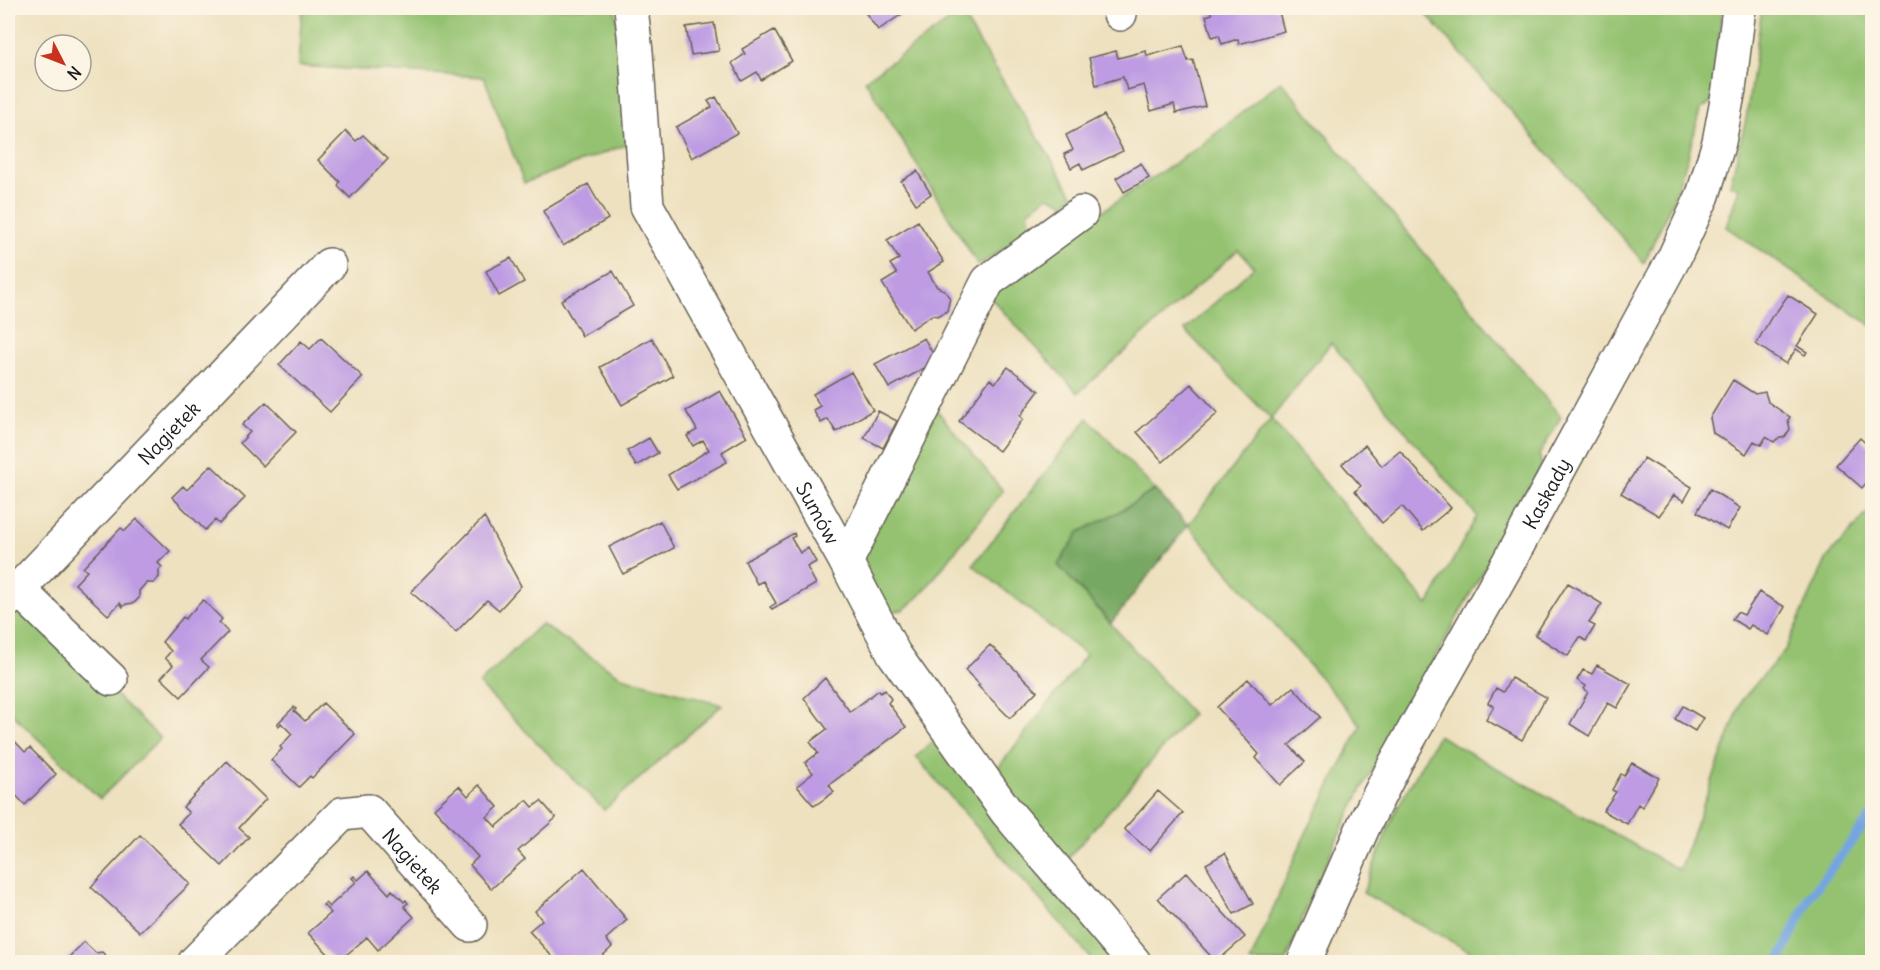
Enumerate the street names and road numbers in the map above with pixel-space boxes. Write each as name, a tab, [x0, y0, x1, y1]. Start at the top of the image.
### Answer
street label: Nagietek	[132, 395, 205, 470]
street label: Kaskady	[1517, 453, 1575, 533]
street label: Sumów	[791, 477, 846, 548]
street label: Nagietek	[377, 823, 448, 898]

